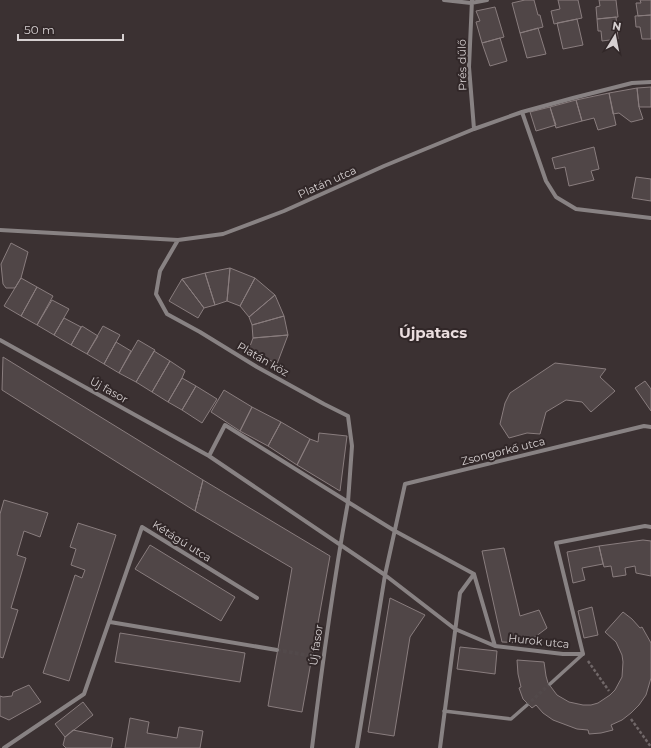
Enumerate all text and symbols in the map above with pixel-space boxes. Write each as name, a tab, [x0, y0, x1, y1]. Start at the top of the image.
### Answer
scale bar	[18, 16, 123, 42]
north arrow	[595, 16, 635, 56]
text: N	[611, 18, 622, 34]
text: 50 m	[24, 22, 55, 37]
street label: Prés dűlő	[455, 39, 469, 91]
street label: Platán utca	[295, 163, 359, 201]
district label: Újpatacs	[399, 323, 467, 342]
street label: Platán köz	[235, 339, 292, 380]
street label: Új fasor	[88, 374, 130, 406]
street label: Zsongorkő utca	[460, 434, 546, 468]
street label: Kétágú utca	[150, 517, 214, 565]
street label: Új fasor	[306, 624, 326, 666]
street label: Hurok utca	[508, 631, 570, 651]

